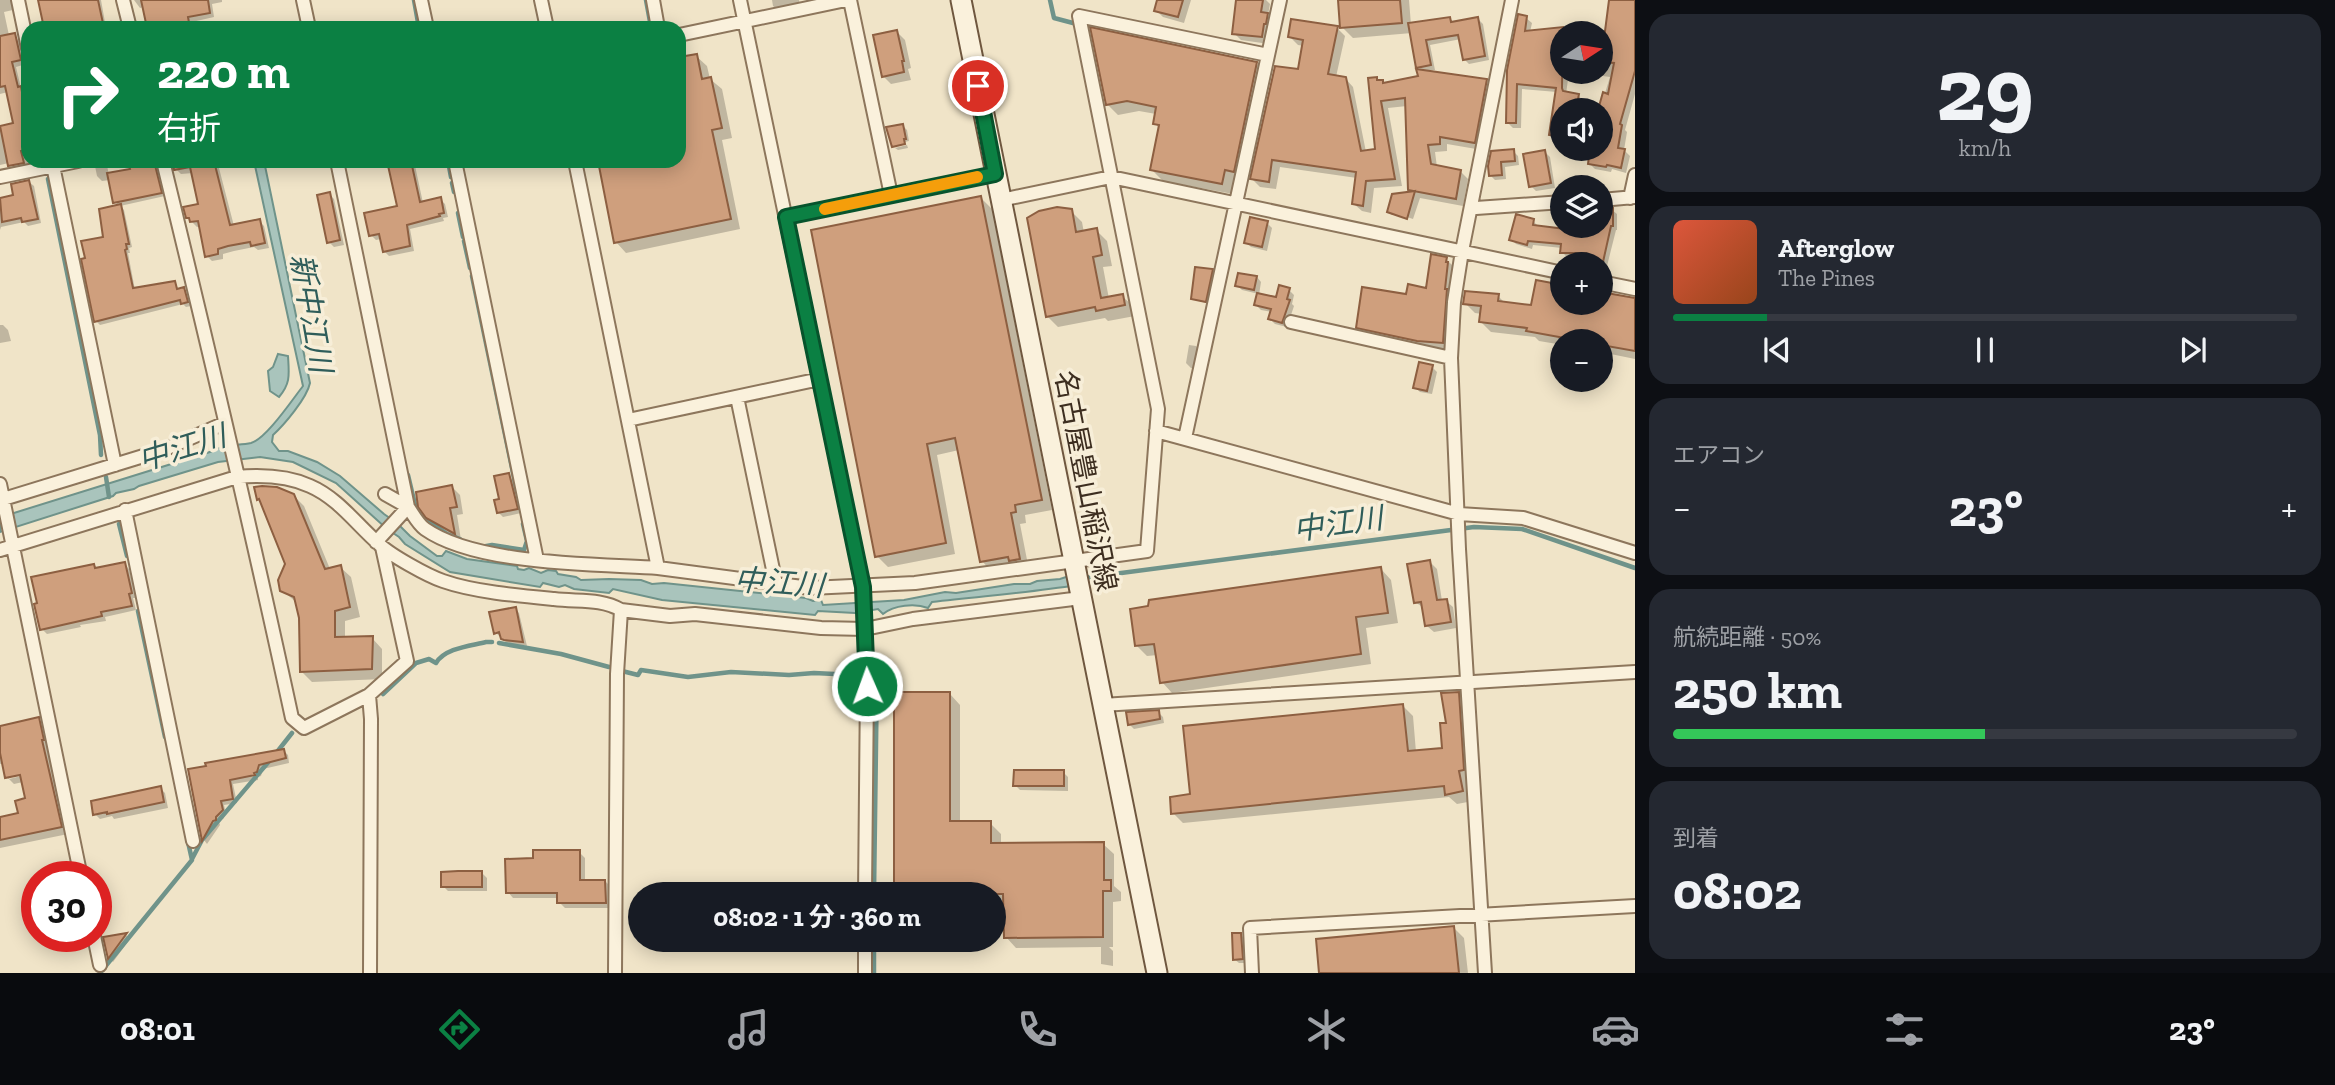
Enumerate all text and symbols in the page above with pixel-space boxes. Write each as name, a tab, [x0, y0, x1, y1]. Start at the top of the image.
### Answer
north arrow	[1550, 21, 1614, 84]
map controls	[1550, 21, 1613, 392]
text: 29	[1936, 34, 2034, 143]
text: 220 m	[157, 42, 290, 101]
icon: right	[42, 49, 133, 140]
pin	[948, 56, 1008, 116]
icon: arrive	[959, 67, 997, 105]
button: sound	[1550, 98, 1613, 161]
text: 右折	[157, 109, 221, 147]
text: km/h	[1959, 134, 2011, 162]
button: layers	[1550, 175, 1613, 238]
text: Afterglow	[1778, 232, 1894, 264]
water label: 新中江川	[283, 251, 340, 378]
button: +	[1550, 252, 1613, 315]
text: The Pines	[1778, 264, 1875, 292]
button: −	[1550, 329, 1613, 392]
icon: previous	[1758, 331, 1796, 369]
icon: pause	[1966, 331, 2004, 369]
icon: next	[2174, 331, 2212, 369]
street label: 名古屋豊山稲沢線	[1048, 368, 1124, 594]
water label: 中江川	[134, 417, 233, 478]
text: エアコン	[1673, 441, 1765, 469]
text: 23°	[1949, 477, 2023, 539]
text: −	[1673, 485, 1691, 531]
text: +	[2281, 485, 2297, 531]
water label: 中江川	[1291, 499, 1388, 548]
water label: 中江川	[733, 562, 828, 604]
text: 航続距離 · 50%	[1673, 623, 1821, 651]
position arrow	[830, 649, 904, 723]
text: 250 km	[1673, 659, 1842, 721]
text: 到着	[1673, 824, 1719, 852]
text: 08:02	[1673, 860, 1802, 922]
speed limit sign: 30	[21, 861, 112, 952]
text: 08:02 · 1 分 · 360 m	[713, 901, 921, 933]
icon: directions	[435, 1005, 484, 1054]
icon: music	[724, 1005, 773, 1054]
icon: phone	[1013, 1005, 1062, 1054]
icon: climate	[1302, 1005, 1351, 1054]
icon: car	[1591, 1005, 1640, 1054]
icon: filters	[1880, 1005, 1929, 1054]
text: 08:01	[120, 1010, 195, 1048]
text: 23°	[2169, 1010, 2215, 1048]

